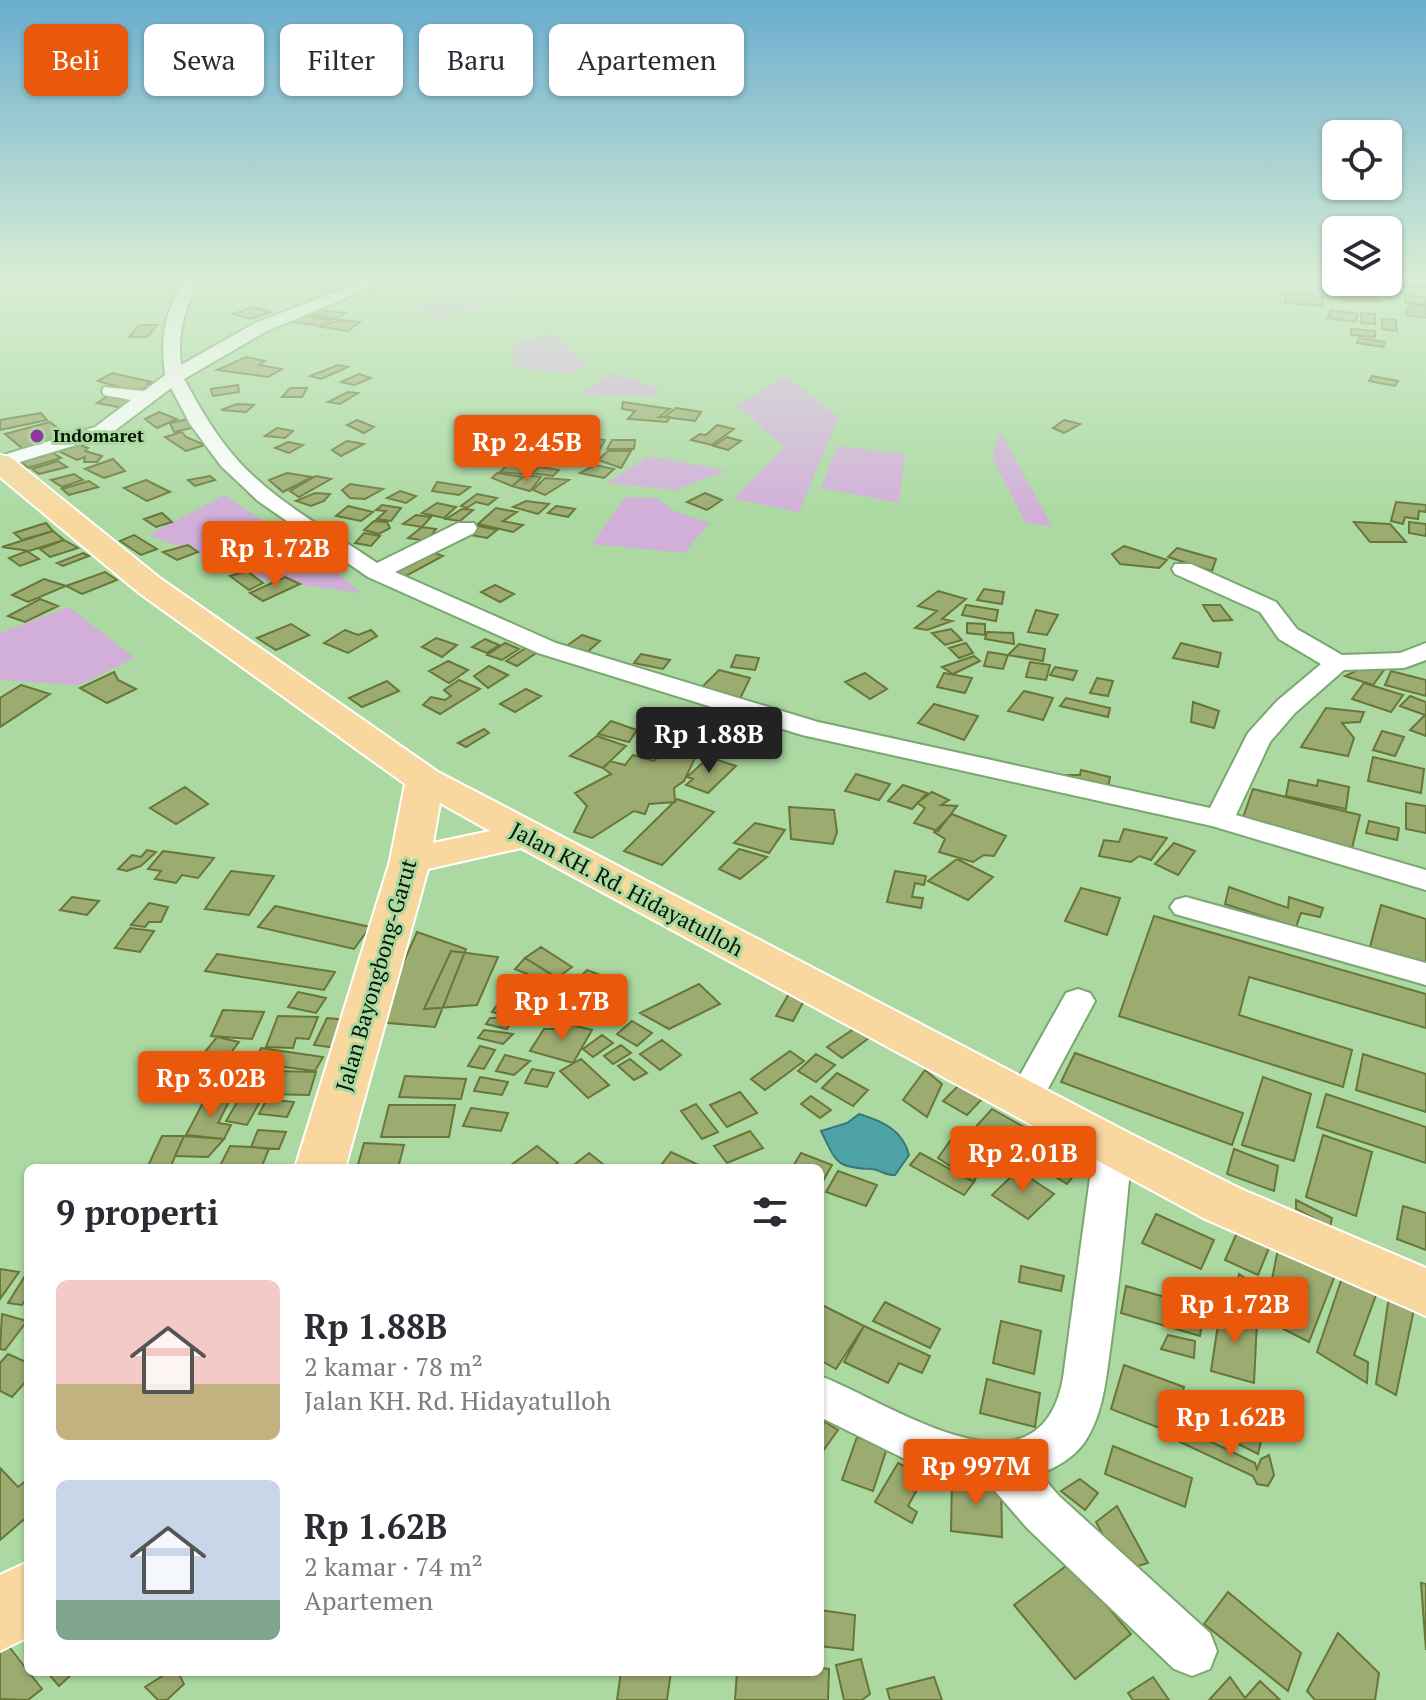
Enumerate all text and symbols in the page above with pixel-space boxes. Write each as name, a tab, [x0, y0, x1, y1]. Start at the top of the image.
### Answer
chip: Beli	[24, 24, 128, 96]
chip: Sewa	[144, 24, 264, 96]
chip: Filter	[280, 24, 403, 96]
chip: Baru	[419, 24, 533, 96]
chip: Apartemen	[549, 24, 744, 96]
map controls	[1322, 120, 1402, 296]
button: locate	[1322, 120, 1402, 200]
button: layers	[1322, 216, 1402, 296]
pin: Rp 2.45B	[444, 415, 610, 483]
place label: Indomaret	[53, 423, 144, 447]
text: Rp 2.45B	[472, 424, 582, 458]
marker: Indomaret	[28, 427, 46, 445]
pin: Rp 1.72B	[192, 521, 358, 589]
text: Rp 1.72B	[220, 530, 330, 564]
pin: Rp 1.88B	[626, 707, 792, 775]
text: Rp 1.88B	[654, 716, 764, 750]
street label: Jalan KH. Rd. Hidayatulloh	[506, 815, 749, 962]
street label: Jalan Bayongbong-Garut	[328, 855, 423, 1094]
pin: Rp 1.7B	[488, 974, 636, 1042]
text: Rp 1.7B	[515, 983, 609, 1017]
pin: Rp 3.02B	[128, 1051, 294, 1119]
text: Rp 3.02B	[156, 1060, 266, 1094]
pin: Rp 2.01B	[940, 1126, 1106, 1194]
text: Rp 2.01B	[968, 1135, 1078, 1169]
text: 9 properti	[56, 1190, 218, 1235]
icon: filters	[748, 1190, 792, 1234]
pin: Rp 1.72B	[1152, 1277, 1318, 1345]
text: Rp 1.72B	[1180, 1286, 1290, 1320]
text: Rp 1.88B	[304, 1304, 447, 1349]
icon: home	[120, 1312, 216, 1408]
text: 2 kamar · 78 m²	[304, 1349, 483, 1383]
text: Jalan KH. Rd. Hidayatulloh	[304, 1383, 611, 1417]
pin: Rp 1.62B	[1148, 1390, 1314, 1458]
text: Rp 1.62B	[1176, 1399, 1286, 1433]
pin: Rp 997M	[902, 1439, 1050, 1507]
text: Rp 997M	[921, 1448, 1031, 1482]
text: Rp 1.62B	[304, 1504, 447, 1549]
icon: home	[120, 1512, 216, 1608]
text: 2 kamar · 74 m²	[304, 1549, 483, 1583]
text: Apartemen	[304, 1583, 433, 1617]

